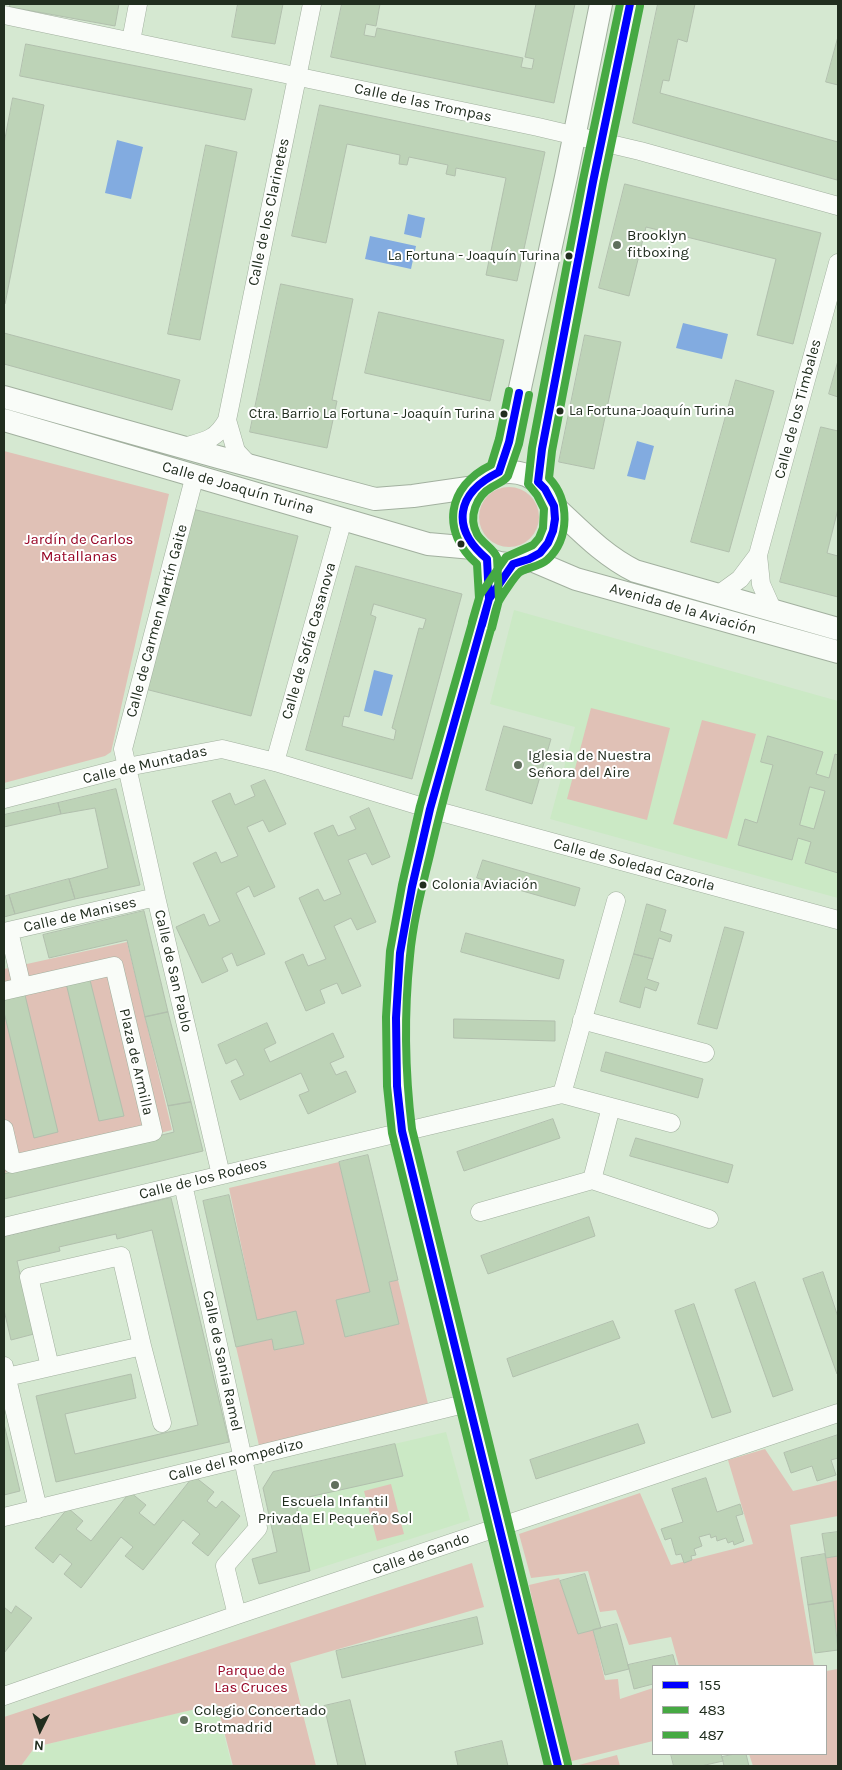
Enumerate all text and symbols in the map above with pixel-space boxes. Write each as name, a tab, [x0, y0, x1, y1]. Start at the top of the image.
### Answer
street label: Calle de las Trompas	[353, 80, 493, 126]
street label: Calle de los Clarinetes	[245, 136, 293, 288]
place label: Brooklyn fitboxing	[627, 227, 689, 262]
marker: Brooklyn fitboxing	[611, 239, 623, 251]
place label: La Fortuna - Joaquín Turina	[388, 248, 560, 264]
marker: La Fortuna - Joaquín Turina	[564, 251, 574, 261]
street label: Calle de los Timbales	[771, 337, 825, 481]
place label: La Fortuna-Joaquín Turina	[569, 403, 735, 419]
place label: Ctra. Barrio La Fortuna - Joaquín Turina	[249, 406, 495, 422]
marker: La Fortuna-Joaquín Turina	[555, 406, 565, 416]
marker: Ctra. Barrio La Fortuna - Joaquín Turina	[499, 409, 509, 419]
street label: Calle de Joaquín Turina	[160, 458, 316, 518]
street label: Calle de Carmen Martín Gaite	[123, 522, 191, 720]
park label: Jardín de Carlos Matallanas	[24, 531, 134, 566]
unlabelled marker	[456, 539, 466, 549]
street label: Calle de Sofía Casanova	[278, 560, 340, 722]
street label: Avenida de la Aviación	[607, 579, 759, 639]
street label: Calle de Muntadas	[81, 742, 209, 788]
place label: Iglesia de Nuestra Señora del Aire	[528, 747, 651, 782]
marker: Iglesia de Nuestra Señora del Aire	[512, 759, 524, 771]
street label: Calle de Soledad Cazorla	[551, 835, 717, 895]
place label: Colonia Aviación	[432, 877, 538, 893]
marker: Colonia Aviación	[418, 880, 428, 890]
street label: Calle de Manises	[22, 893, 138, 937]
street label: Calle de San Pablo	[150, 908, 196, 1034]
street label: Plaza de Armilla	[115, 1007, 157, 1117]
street label: Calle de los Rodeos	[137, 1154, 269, 1204]
street label: Calle de Sania Ramel	[198, 1289, 246, 1433]
street label: Calle del Rompedizo	[167, 1435, 305, 1485]
marker: Escuela Infantil Privada El Pequeño Sol	[329, 1479, 341, 1491]
place label: Escuela Infantil Privada El Pequeño Sol	[258, 1493, 412, 1528]
street label: Calle de Gando	[370, 1529, 472, 1579]
park label: Parque de Las Cruces	[214, 1662, 288, 1697]
legend	[652, 1665, 827, 1755]
text: 155	[699, 1676, 721, 1694]
text: 483	[699, 1701, 725, 1719]
place label: Colegio Concertado Brotmadrid	[194, 1702, 326, 1737]
north arrow	[15, 1705, 65, 1755]
marker: Colegio Concertado Brotmadrid	[178, 1714, 190, 1726]
text: 487	[699, 1726, 724, 1744]
text: N	[33, 1737, 45, 1754]

